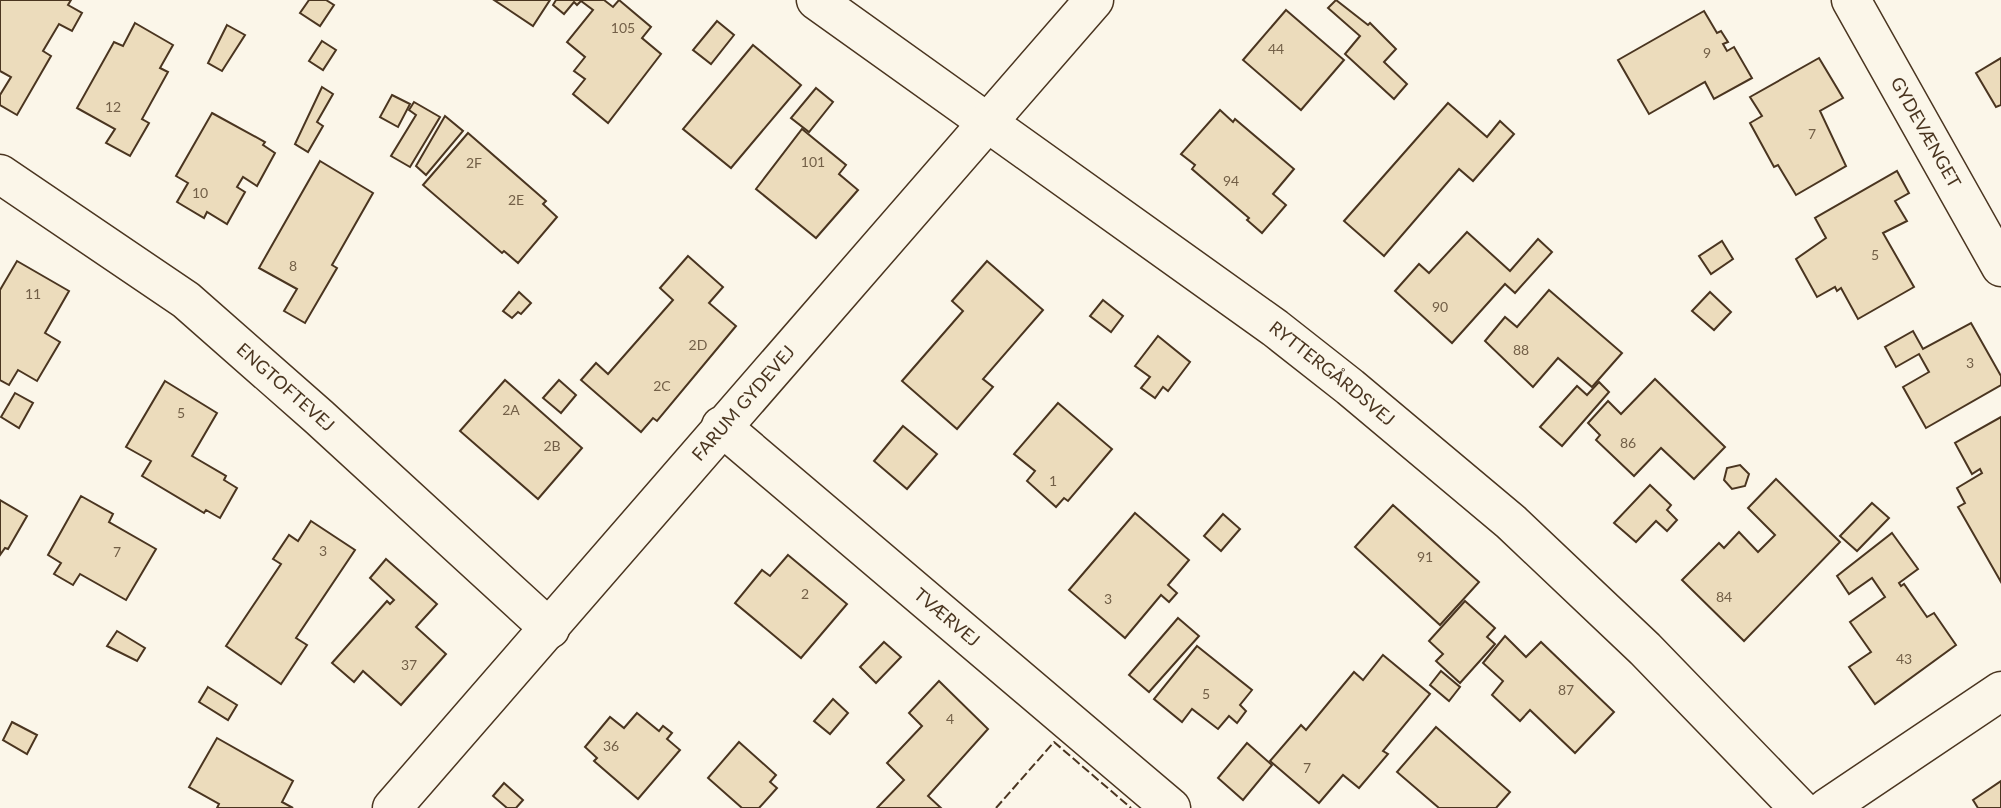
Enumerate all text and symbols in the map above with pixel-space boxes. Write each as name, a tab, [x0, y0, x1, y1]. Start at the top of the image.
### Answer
house number: 105	[611, 19, 635, 36]
house number: 44	[1268, 40, 1284, 57]
house number: 9	[1703, 44, 1711, 61]
street label: GYDEVÆNGET	[1886, 73, 1966, 192]
house number: 12	[105, 98, 121, 115]
house number: 7	[1808, 125, 1816, 142]
house number: 101	[801, 153, 825, 170]
house number: 2F	[466, 154, 482, 171]
house number: 94	[1223, 172, 1239, 189]
house number: 10	[192, 184, 208, 201]
house number: 2E	[508, 191, 524, 208]
house number: 5	[1871, 246, 1879, 263]
house number: 8	[289, 257, 297, 274]
house number: 11	[25, 285, 41, 302]
house number: 90	[1432, 298, 1448, 315]
street label: RYTTERGÅRDSVEJ	[1265, 316, 1400, 430]
house number: 2D	[689, 336, 707, 353]
street label: ENGTOFTEVEJ	[233, 338, 339, 436]
street label: FARUM GYDEVEJ	[687, 341, 799, 465]
house number: 88	[1513, 341, 1529, 358]
house number: 3	[1966, 354, 1974, 371]
house number: 2C	[653, 377, 671, 394]
house number: 2A	[502, 401, 520, 418]
house number: 5	[177, 404, 185, 421]
house number: 86	[1620, 434, 1636, 451]
house number: 2B	[543, 437, 561, 454]
house number: 1	[1049, 472, 1057, 489]
house number: 3	[319, 542, 327, 559]
house number: 7	[113, 543, 121, 560]
house number: 91	[1417, 548, 1433, 565]
street label: TVÆRVEJ	[910, 583, 985, 651]
house number: 2	[801, 585, 809, 602]
house number: 84	[1716, 588, 1732, 605]
house number: 3	[1104, 590, 1112, 607]
house number: 43	[1896, 650, 1912, 667]
house number: 37	[401, 656, 417, 673]
house number: 87	[1558, 681, 1574, 698]
house number: 5	[1202, 685, 1210, 702]
house number: 4	[946, 710, 954, 727]
house number: 36	[603, 737, 619, 754]
house number: 7	[1303, 759, 1311, 776]

